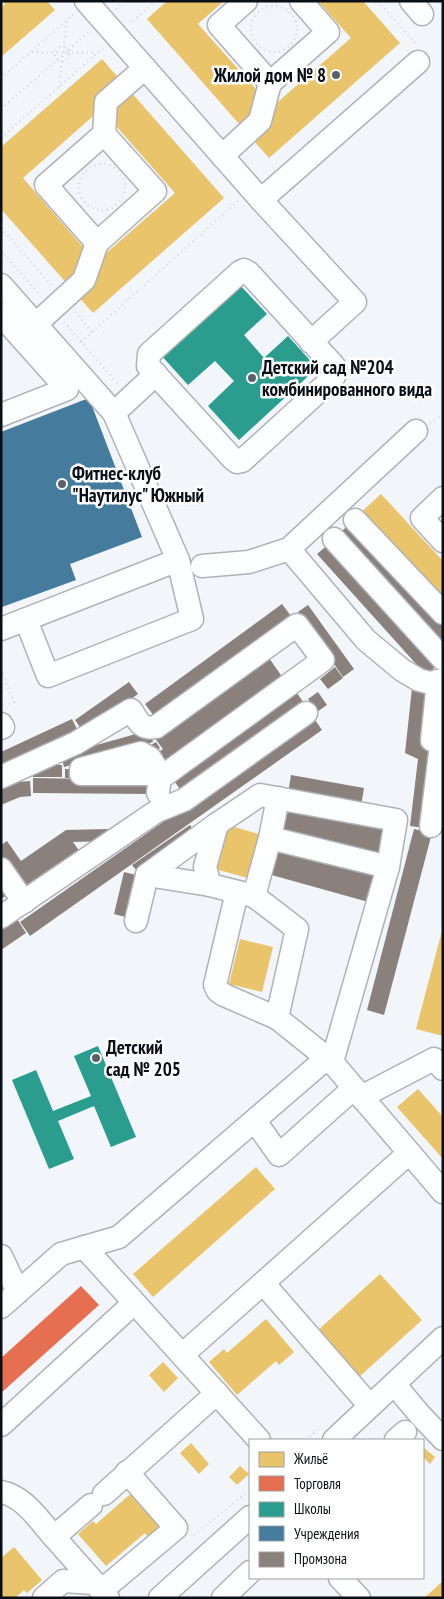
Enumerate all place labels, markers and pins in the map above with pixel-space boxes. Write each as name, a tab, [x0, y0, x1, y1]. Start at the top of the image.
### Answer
place label: Жилой дом № 8	[213, 63, 326, 87]
marker: Жилой дом № 8	[330, 69, 342, 81]
place label: Детский сад №204 комбинированного вида	[262, 355, 432, 401]
marker: Детский сад №204 комбинированного вида	[246, 372, 258, 384]
place label: Фитнес-клуб "Наутилус" Южный	[72, 461, 204, 507]
marker: Фитнес-клуб "Наутилус" Южный	[56, 478, 68, 490]
place label: Детский сад № 205	[106, 1035, 181, 1081]
marker: Детский сад № 205	[90, 1052, 102, 1064]

